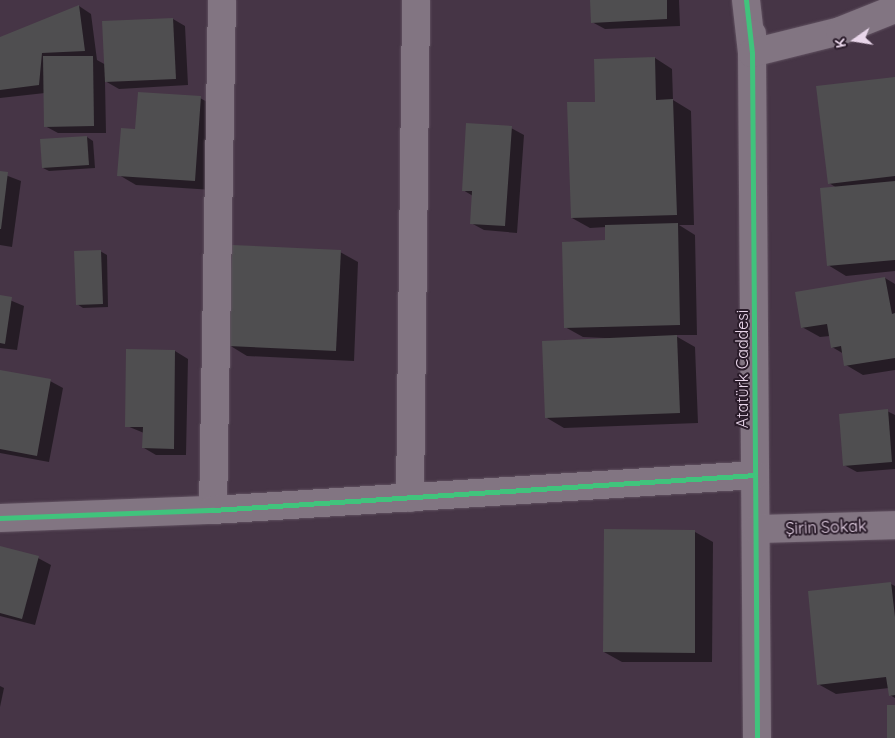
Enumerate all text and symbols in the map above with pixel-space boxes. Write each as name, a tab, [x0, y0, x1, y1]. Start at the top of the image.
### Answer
north arrow	[830, 15, 880, 65]
text: K	[831, 37, 850, 50]
street label: Atatürk Caddesi	[732, 310, 752, 428]
street label: Şirin Sokak	[785, 516, 867, 538]

